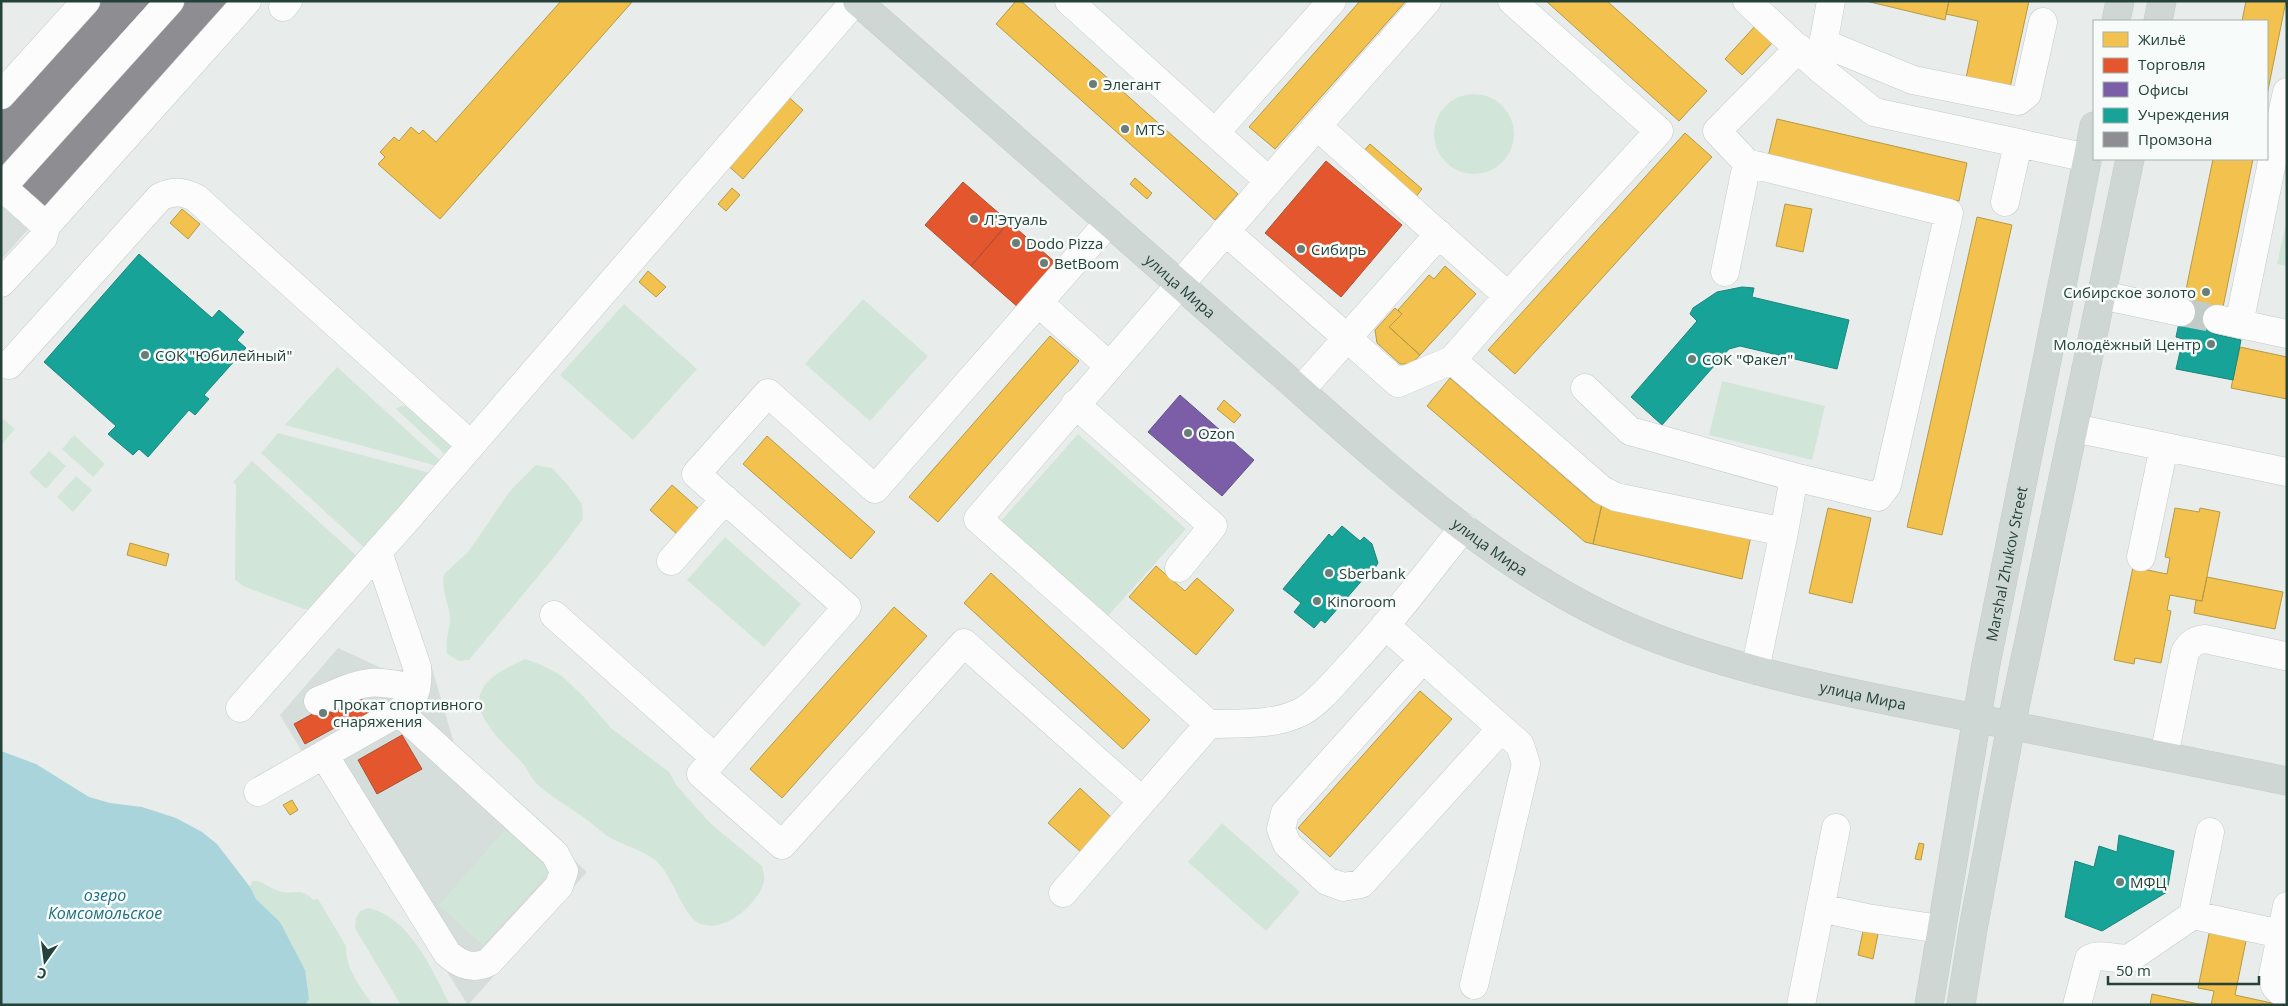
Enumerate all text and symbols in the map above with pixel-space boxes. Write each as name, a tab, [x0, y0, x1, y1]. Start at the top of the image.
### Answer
legend	[2093, 20, 2268, 160]
text: Жильё	[2138, 29, 2186, 49]
text: Торговля	[2138, 54, 2205, 74]
place label: Элегант	[1103, 74, 1161, 94]
marker: Элегант	[1087, 78, 1099, 90]
text: Офисы	[2138, 79, 2189, 99]
text: Учреждения	[2138, 104, 2229, 124]
place label: MTS	[1135, 119, 1165, 139]
marker: MTS	[1119, 123, 1131, 135]
text: Промзона	[2138, 129, 2212, 149]
place label: Л'Этуаль	[984, 209, 1048, 229]
marker: Л'Этуаль	[968, 213, 980, 225]
place label: Dodo Pizza	[1026, 233, 1103, 253]
marker: Dodo Pizza	[1010, 237, 1022, 249]
place label: Сибирь	[1311, 239, 1367, 259]
marker: Сибирь	[1295, 243, 1307, 255]
street label: улица Мира	[1141, 249, 1220, 322]
place label: BetBoom	[1054, 253, 1119, 273]
marker: BetBoom	[1038, 257, 1050, 269]
place label: Сибирское золото	[2063, 282, 2196, 302]
marker: Сибирское золото	[2200, 286, 2212, 298]
place label: Молодёжный Центр	[2053, 334, 2201, 354]
marker: Молодёжный Центр	[2205, 338, 2217, 350]
place label: СОК "Юбилейный"	[155, 345, 292, 365]
marker: СОК "Юбилейный"	[139, 349, 151, 361]
place label: СОК "Факел"	[1702, 349, 1793, 369]
marker: СОК "Факел"	[1686, 353, 1698, 365]
place label: Ozon	[1198, 423, 1235, 443]
marker: Ozon	[1182, 427, 1194, 439]
street label: Marshal Zhukov Street	[1981, 484, 2031, 643]
street label: улица Мира	[1448, 513, 1532, 580]
place label: Sberbank	[1339, 563, 1406, 583]
marker: Sberbank	[1323, 567, 1335, 579]
place label: Kinoroom	[1327, 591, 1396, 611]
marker: Kinoroom	[1311, 595, 1323, 607]
street label: улица Мира	[1818, 676, 1908, 714]
place label: Прокат спортивного снаряжения	[333, 694, 483, 731]
marker: Прокат спортивного снаряжения	[317, 707, 329, 719]
place label: МФЦ	[2130, 872, 2167, 892]
marker: МФЦ	[2114, 876, 2126, 888]
water label: озеро Комсомольское	[48, 884, 162, 924]
north arrow	[20, 936, 70, 986]
scale bar	[2108, 954, 2259, 986]
text: 50 m	[2116, 960, 2151, 980]
text: С	[35, 964, 48, 984]

